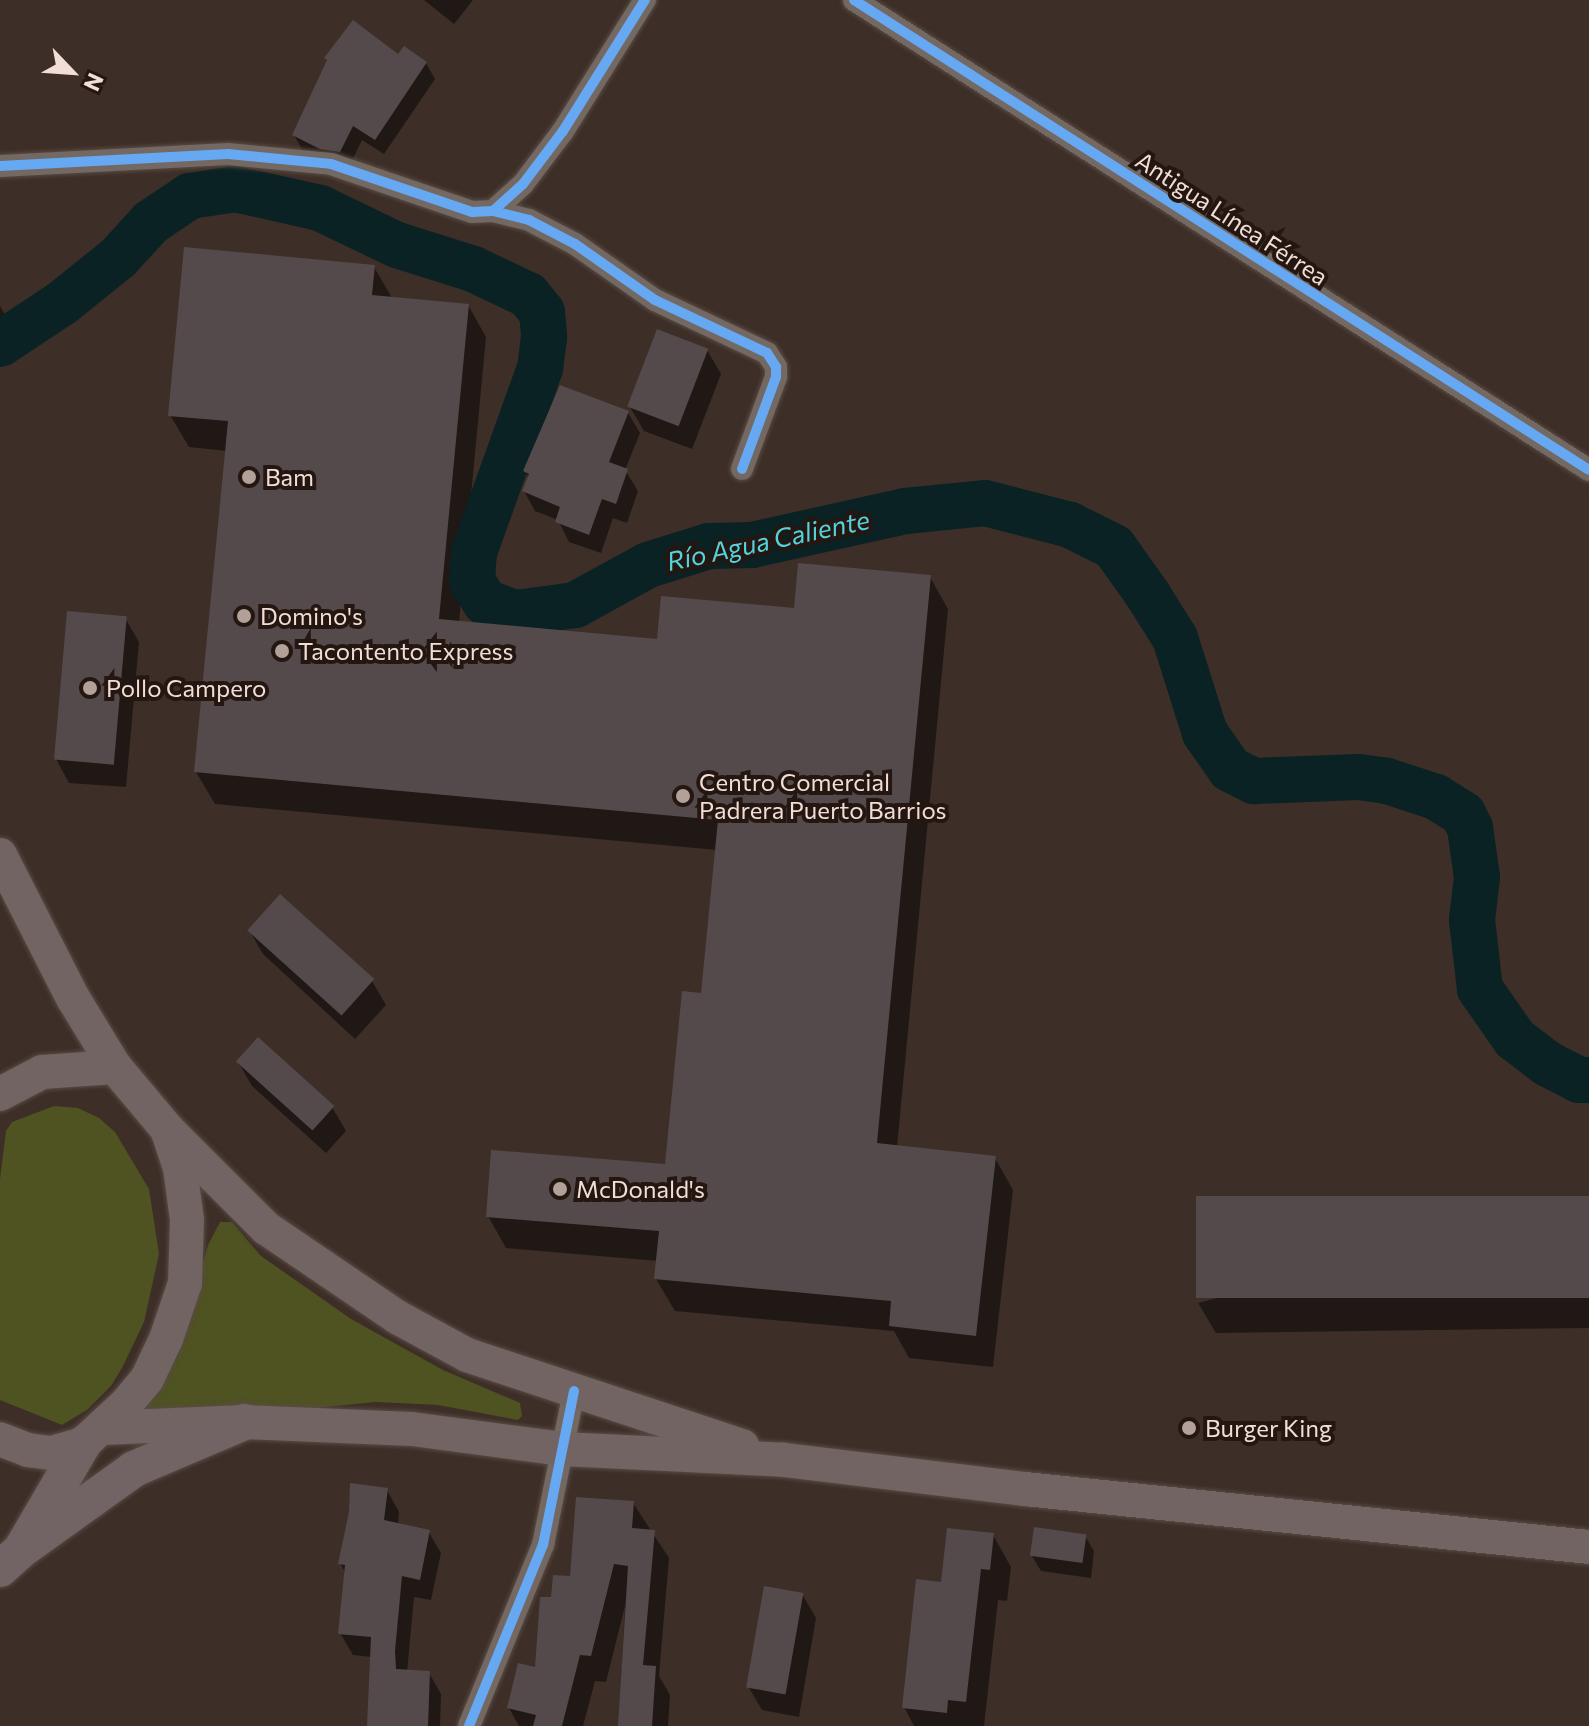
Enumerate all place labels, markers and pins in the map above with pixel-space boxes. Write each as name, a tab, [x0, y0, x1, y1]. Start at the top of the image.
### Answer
place label: Bam	[265, 463, 314, 491]
marker: Bam	[240, 468, 258, 486]
place label: Domino's	[260, 602, 363, 630]
marker: Domino's	[235, 607, 253, 625]
place label: Tacontento Express	[298, 637, 513, 665]
marker: Tacontento Express	[273, 642, 291, 660]
place label: Pollo Campero	[106, 674, 266, 702]
marker: Pollo Campero	[81, 679, 99, 697]
place label: Centro Comercial Padrera Puerto Barrios	[699, 768, 947, 824]
marker: Centro Comercial Padrera Puerto Barrios	[674, 787, 692, 805]
place label: McDonald's	[576, 1175, 705, 1203]
marker: McDonald's	[551, 1180, 569, 1198]
place label: Burger King	[1205, 1414, 1332, 1442]
marker: Burger King	[1180, 1419, 1198, 1437]

